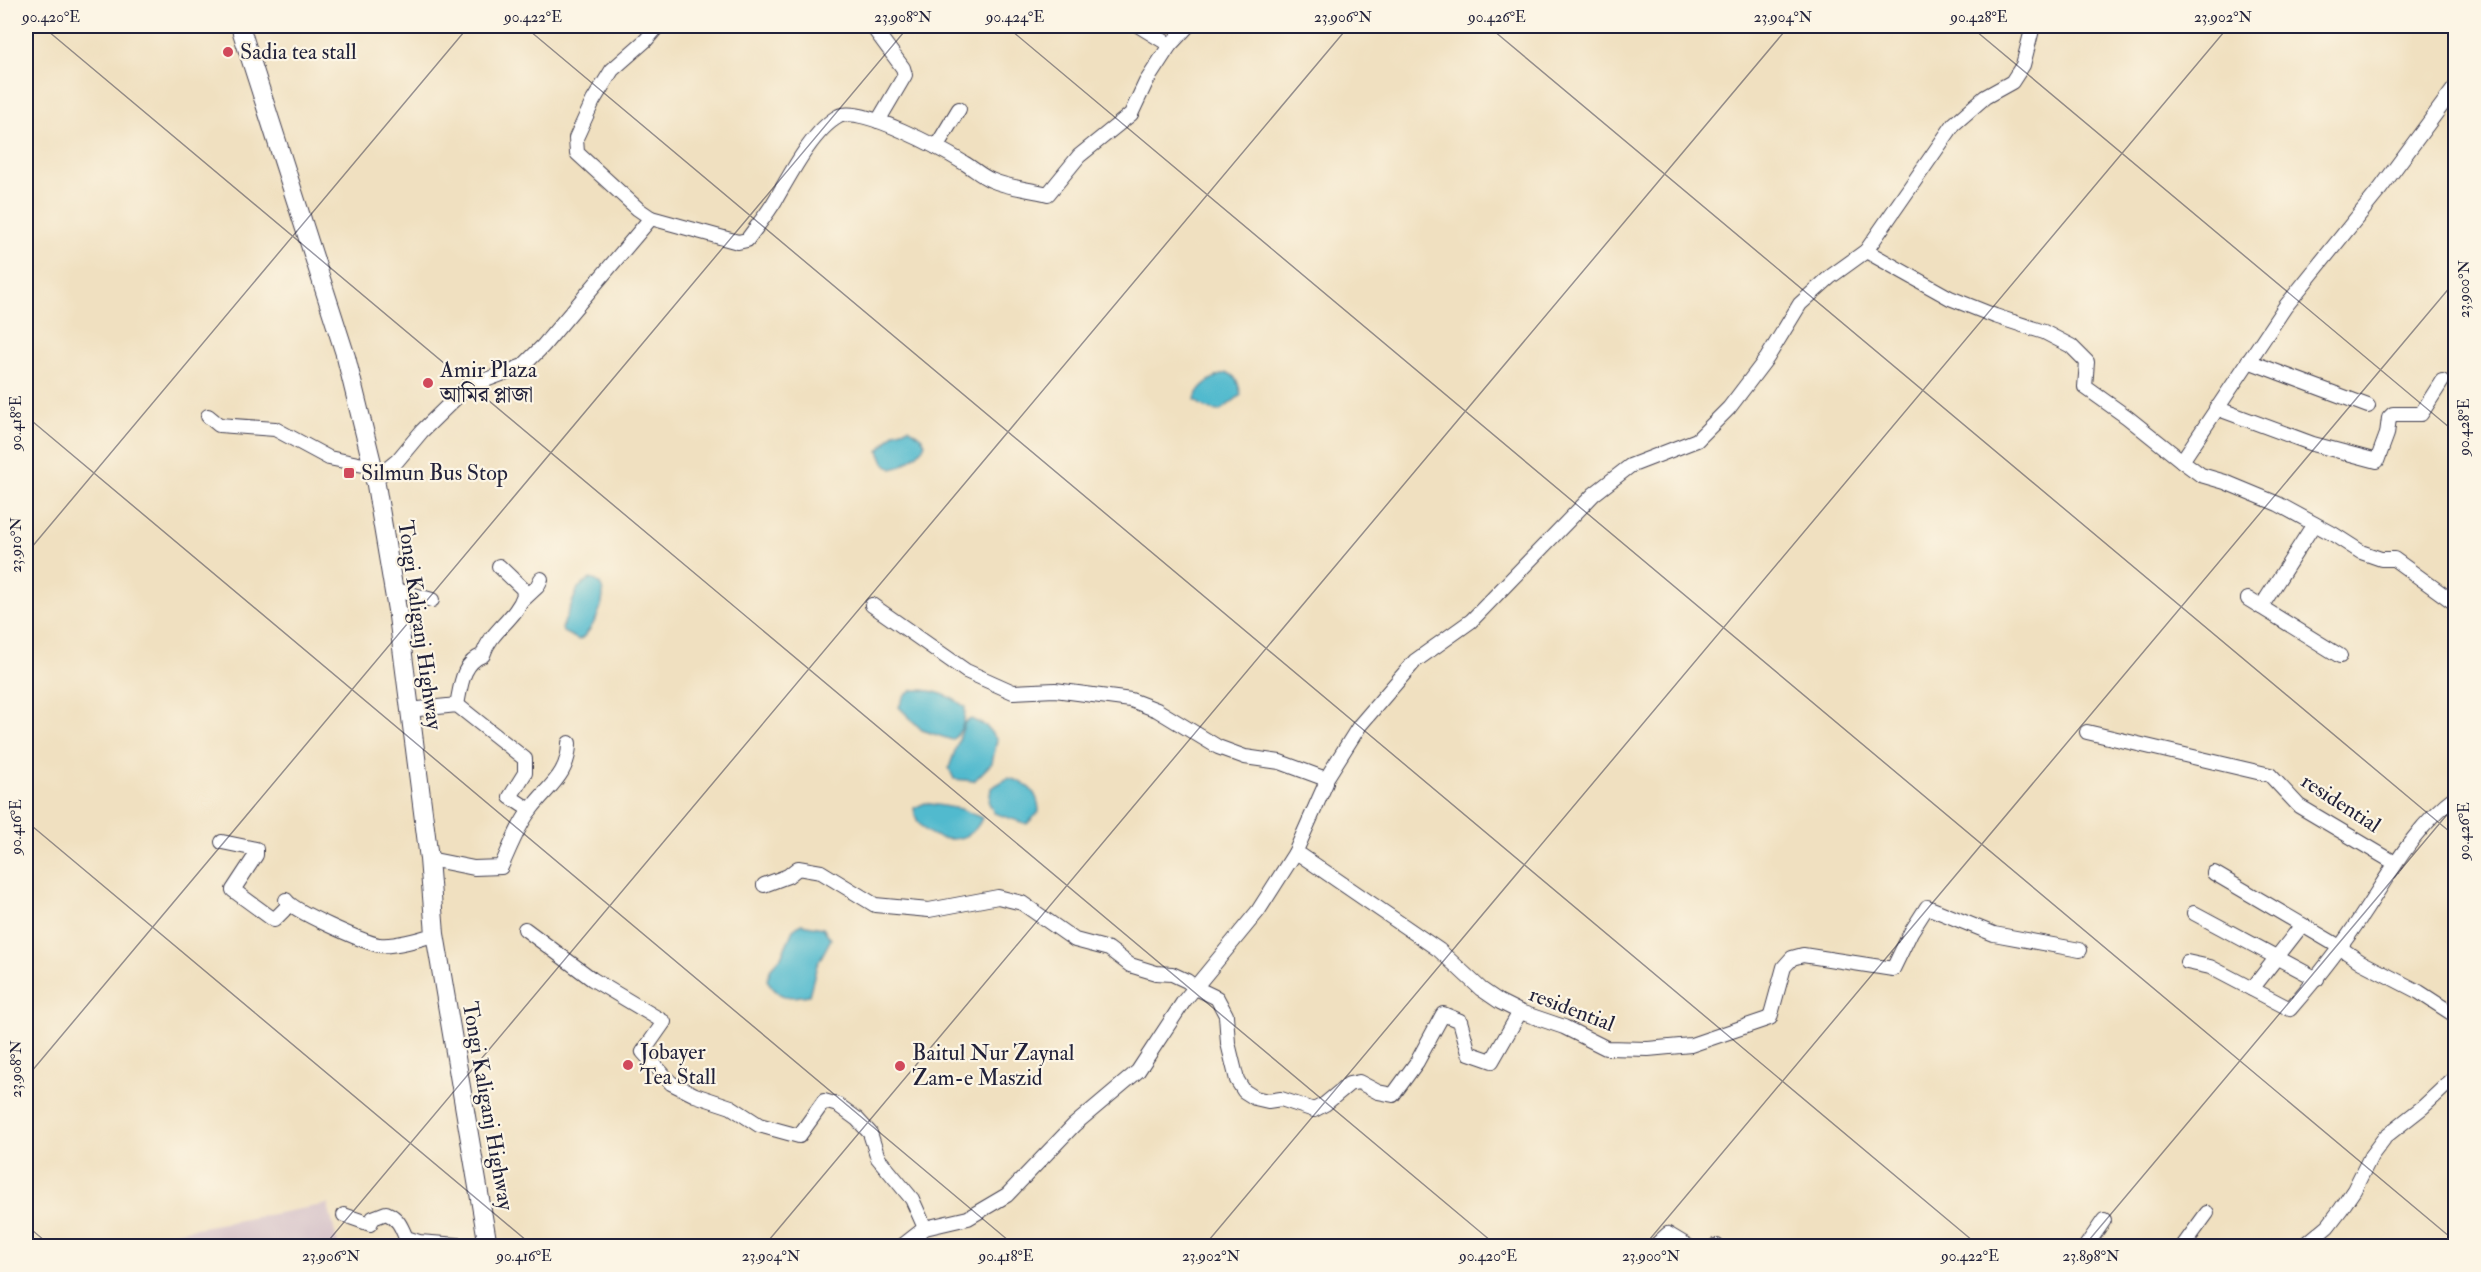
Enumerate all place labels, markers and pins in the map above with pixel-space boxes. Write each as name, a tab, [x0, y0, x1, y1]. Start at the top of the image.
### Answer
place label: Sadia tea stall	[240, 38, 357, 66]
marker: Sadia tea stall	[221, 45, 235, 59]
place label: Amir Plaza আমির প্লাজা	[439, 356, 538, 409]
marker: Amir Plaza আমির প্লাজা	[421, 376, 435, 390]
place label: Silmun Bus Stop	[361, 459, 508, 488]
marker: Silmun Bus Stop	[342, 466, 356, 480]
place label: Jobayer Tea Stall	[639, 1038, 716, 1091]
place label: Baitul Nur Zaynal Zam-e Maszid	[912, 1039, 1075, 1092]
marker: Jobayer Tea Stall	[621, 1058, 635, 1072]
marker: Baitul Nur Zaynal Zam-e Maszid	[893, 1059, 907, 1073]

